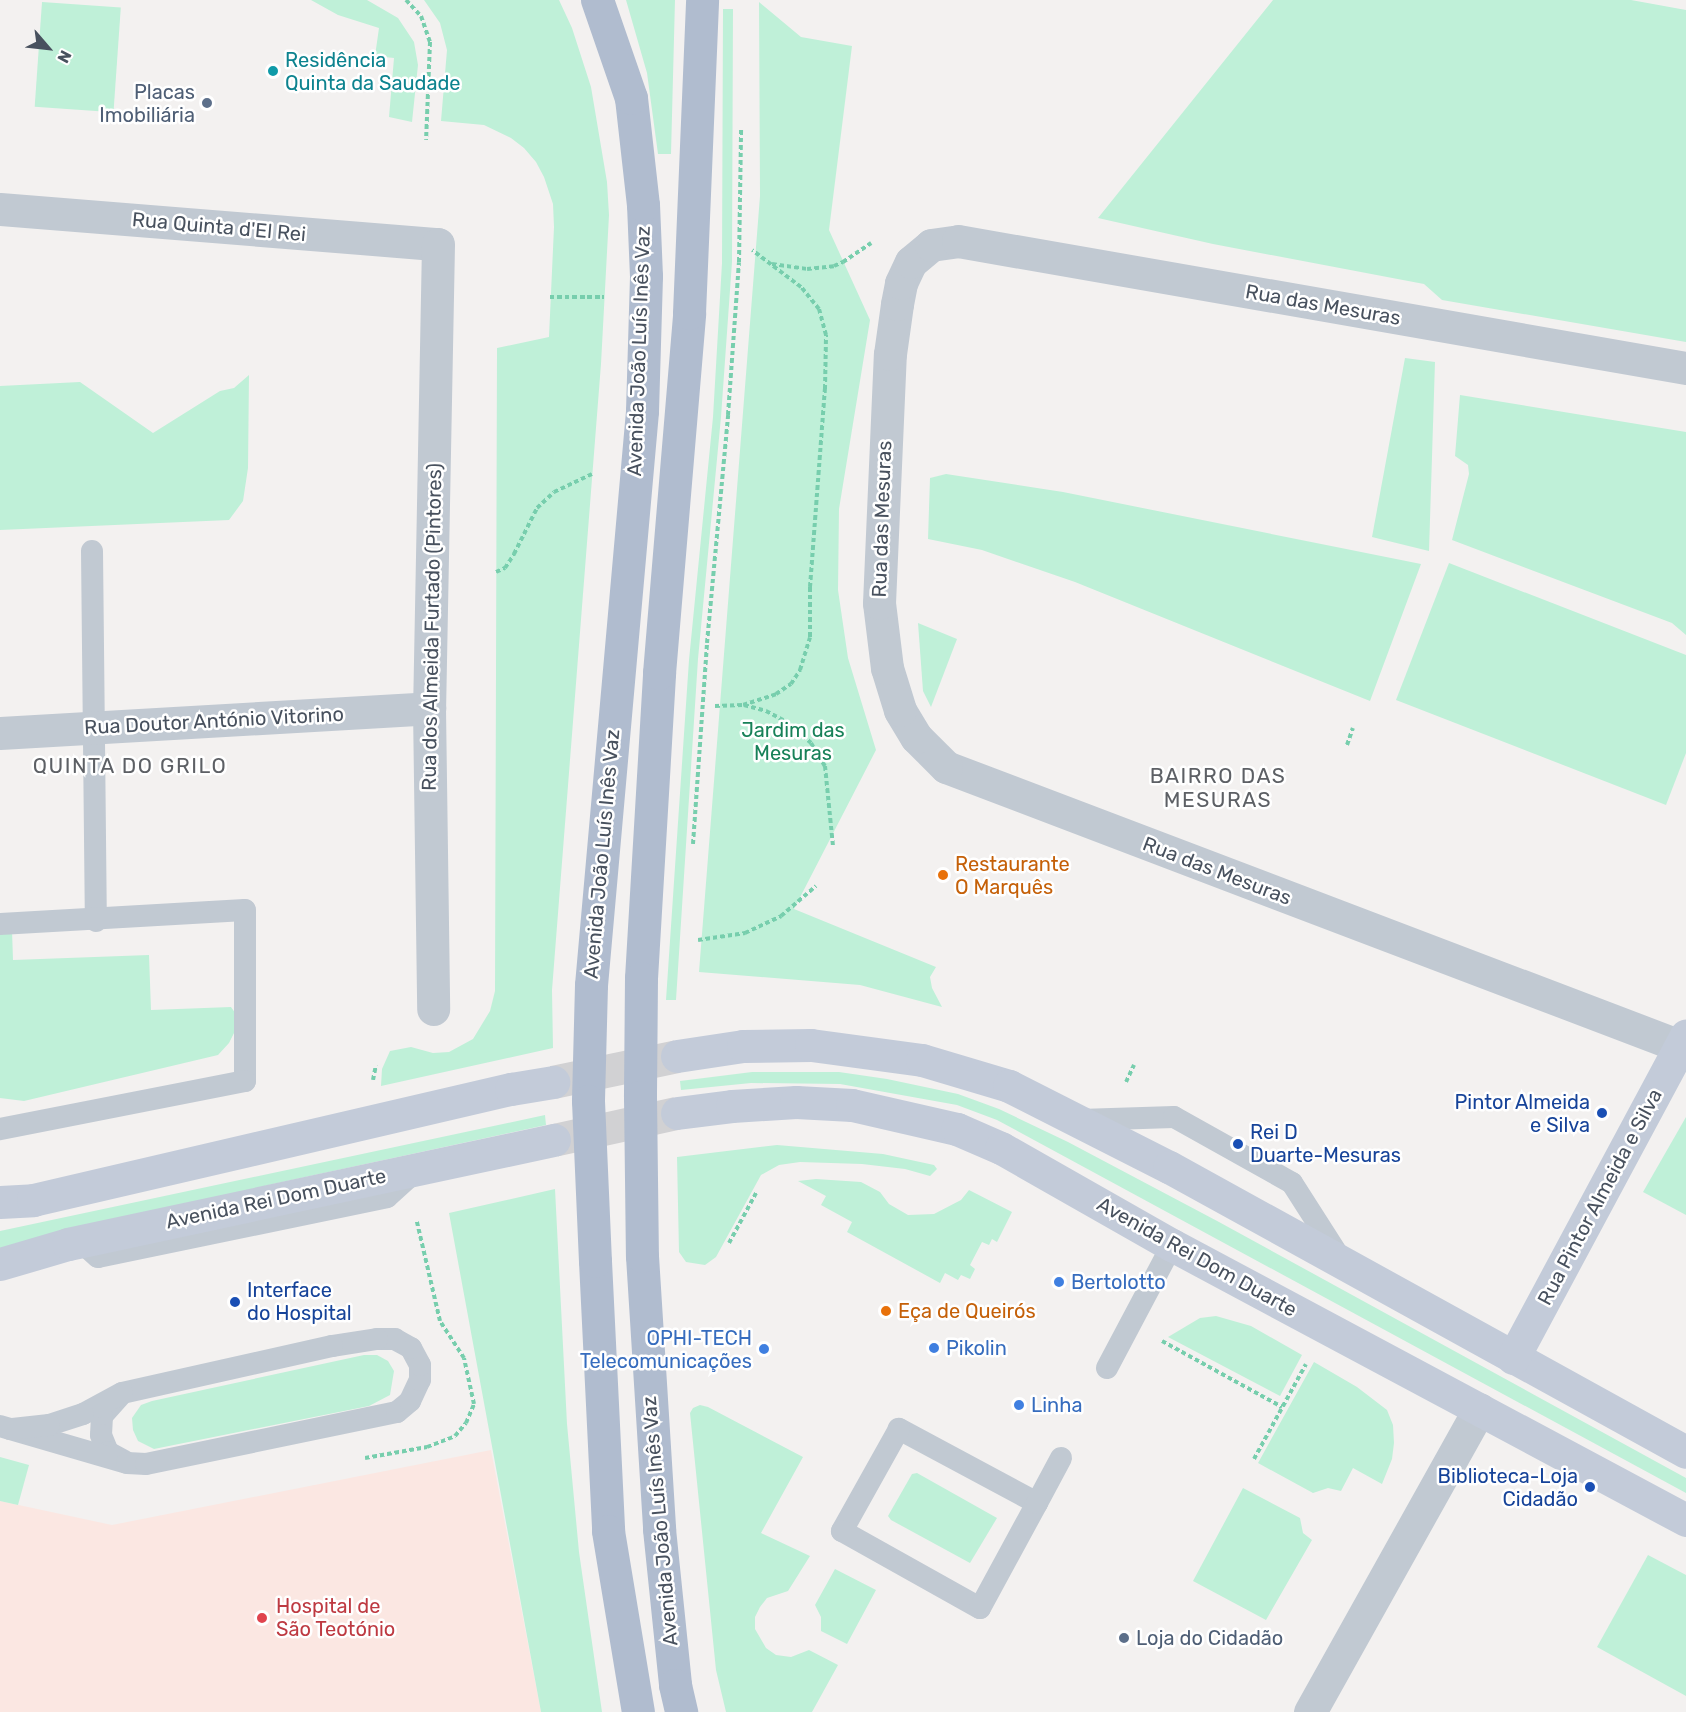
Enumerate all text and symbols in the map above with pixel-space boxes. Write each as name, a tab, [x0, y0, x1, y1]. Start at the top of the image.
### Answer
north arrow	[18, 18, 78, 78]
text: N	[53, 47, 75, 66]
place label: Residência Quinta da Saudade	[285, 48, 461, 95]
marker: Residência Quinta da Saudade	[266, 64, 280, 78]
place label: Placas Imobiliária	[99, 80, 195, 127]
marker: Placas Imobiliária	[200, 96, 214, 110]
street label: Rua Quinta d'El Rei	[131, 207, 307, 247]
street label: Avenida João Luís Inês Vaz	[623, 225, 655, 477]
street label: Rua das Mesuras	[1244, 280, 1402, 330]
street label: Rua das Mesuras	[867, 440, 897, 598]
street label: Rua dos Almeida Furtado (Pintores)	[417, 463, 447, 791]
street label: Rua Doutor António Vitorino	[83, 702, 345, 740]
park label: Jardim das Mesuras	[741, 719, 845, 766]
street label: Avenida João Luís Inês Vaz	[579, 728, 625, 980]
district label: QUINTA DO GRILO	[32, 753, 228, 779]
district label: BAIRRO DAS MESURAS	[1150, 763, 1286, 813]
street label: Rua das Mesuras	[1139, 832, 1295, 910]
place label: Restaurante O Marquês	[955, 852, 1070, 899]
marker: Restaurante O Marquês	[936, 868, 950, 882]
street label: Rua Pintor Almeida e Silva	[1533, 1084, 1667, 1310]
place label: Pintor Almeida e Silva	[1454, 1090, 1590, 1137]
marker: Pintor Almeida e Silva	[1595, 1106, 1609, 1120]
place label: Rei D Duarte-Mesuras	[1250, 1120, 1401, 1167]
marker: Rei D Duarte-Mesuras	[1231, 1137, 1245, 1151]
street label: Avenida Rei Dom Duarte	[164, 1164, 388, 1234]
street label: Avenida Rei Dom Duarte	[1093, 1192, 1301, 1322]
place label: Bertolotto	[1071, 1270, 1166, 1294]
marker: Bertolotto	[1052, 1275, 1066, 1289]
place label: Interface do Hospital	[247, 1278, 352, 1325]
marker: Interface do Hospital	[228, 1295, 242, 1309]
place label: Eça de Queirós	[898, 1299, 1036, 1323]
marker: Eça de Queirós	[879, 1304, 893, 1318]
place label: OPHI-TECH Telecomunicações	[580, 1326, 752, 1373]
place label: Pikolin	[946, 1336, 1007, 1360]
marker: Pikolin	[927, 1341, 941, 1355]
marker: OPHI-TECH Telecomunicações	[757, 1342, 771, 1356]
place label: Linha	[1031, 1393, 1082, 1417]
street label: Avenida João Luís Inês Vaz	[637, 1395, 683, 1647]
marker: Linha	[1012, 1398, 1026, 1412]
place label: Biblioteca-Loja Cidadão	[1438, 1464, 1578, 1511]
marker: Biblioteca-Loja Cidadão	[1583, 1480, 1597, 1494]
place label: Hospital de São Teotónio	[276, 1594, 396, 1641]
marker: Hospital de São Teotónio	[253, 1609, 271, 1627]
place label: Loja do Cidadão	[1136, 1626, 1283, 1650]
marker: Loja do Cidadão	[1117, 1631, 1131, 1645]

